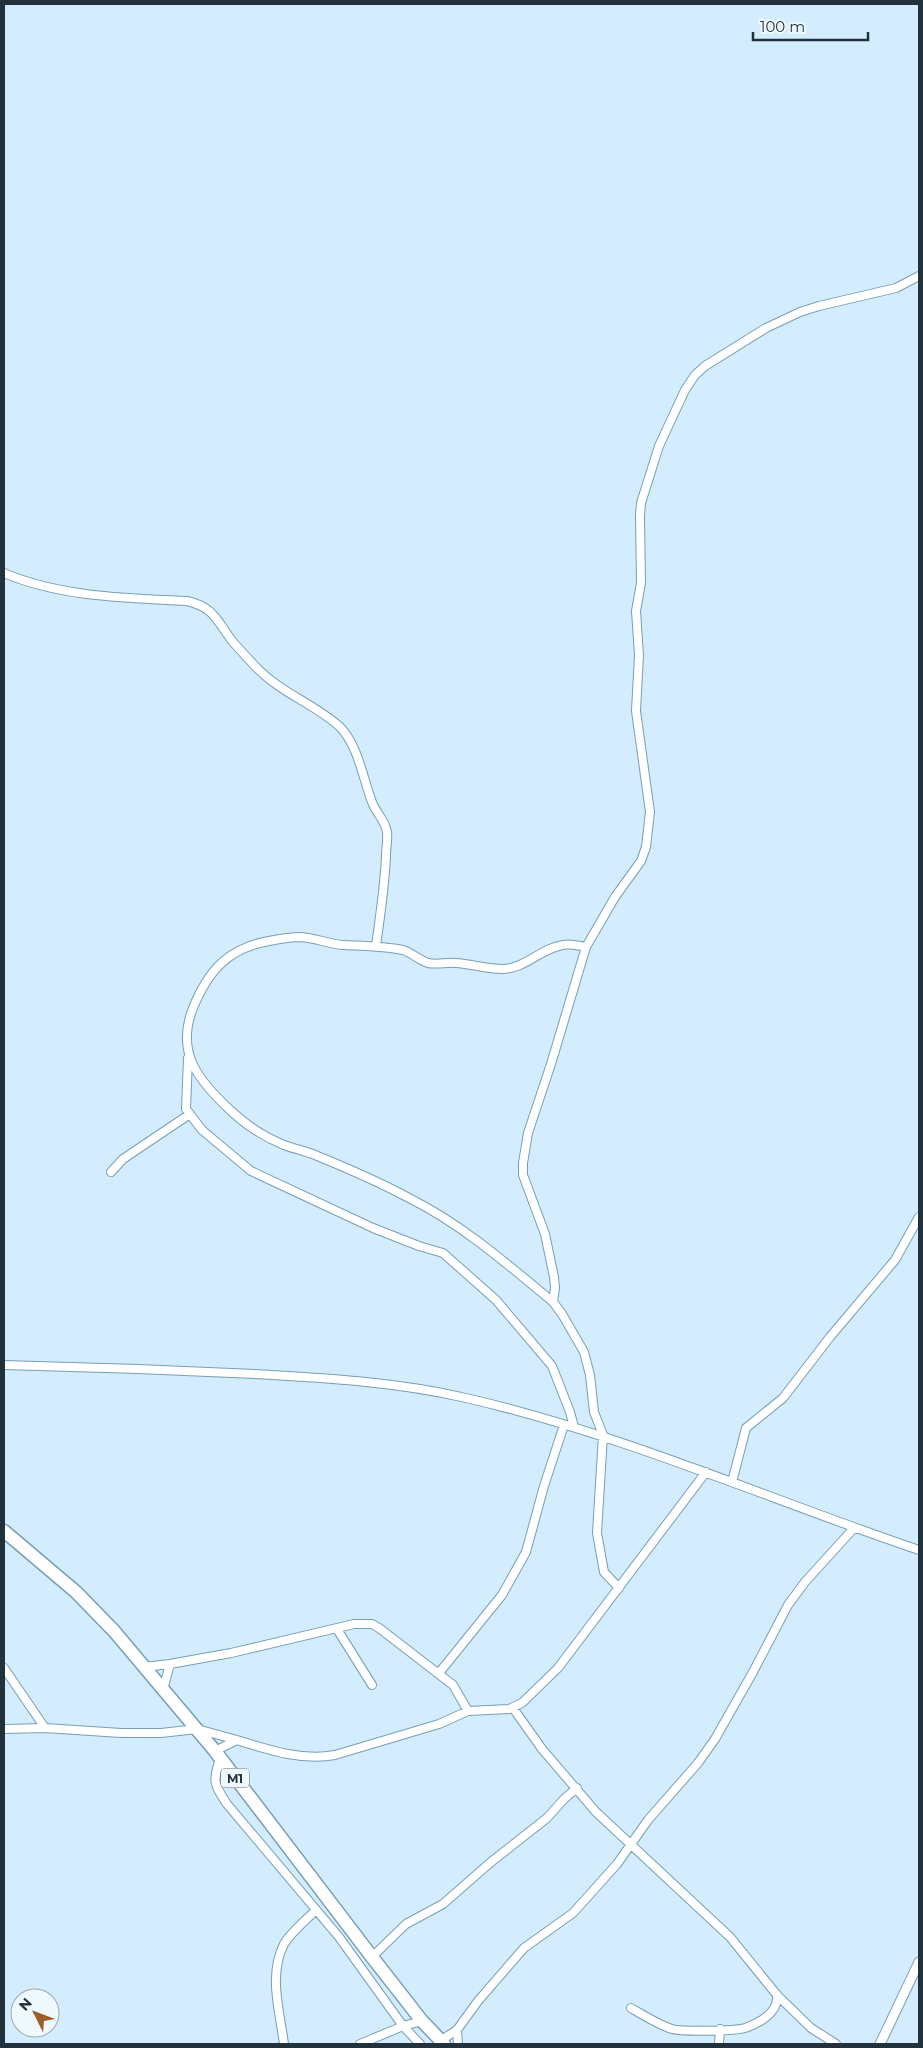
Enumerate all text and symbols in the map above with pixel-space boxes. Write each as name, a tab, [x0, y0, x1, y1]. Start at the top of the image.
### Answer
scale bar	[753, 10, 868, 42]
text: 100 m	[760, 17, 805, 36]
road number: M1	[221, 1769, 249, 1788]
north arrow	[10, 1988, 60, 2038]
text: N	[15, 1994, 36, 2015]

